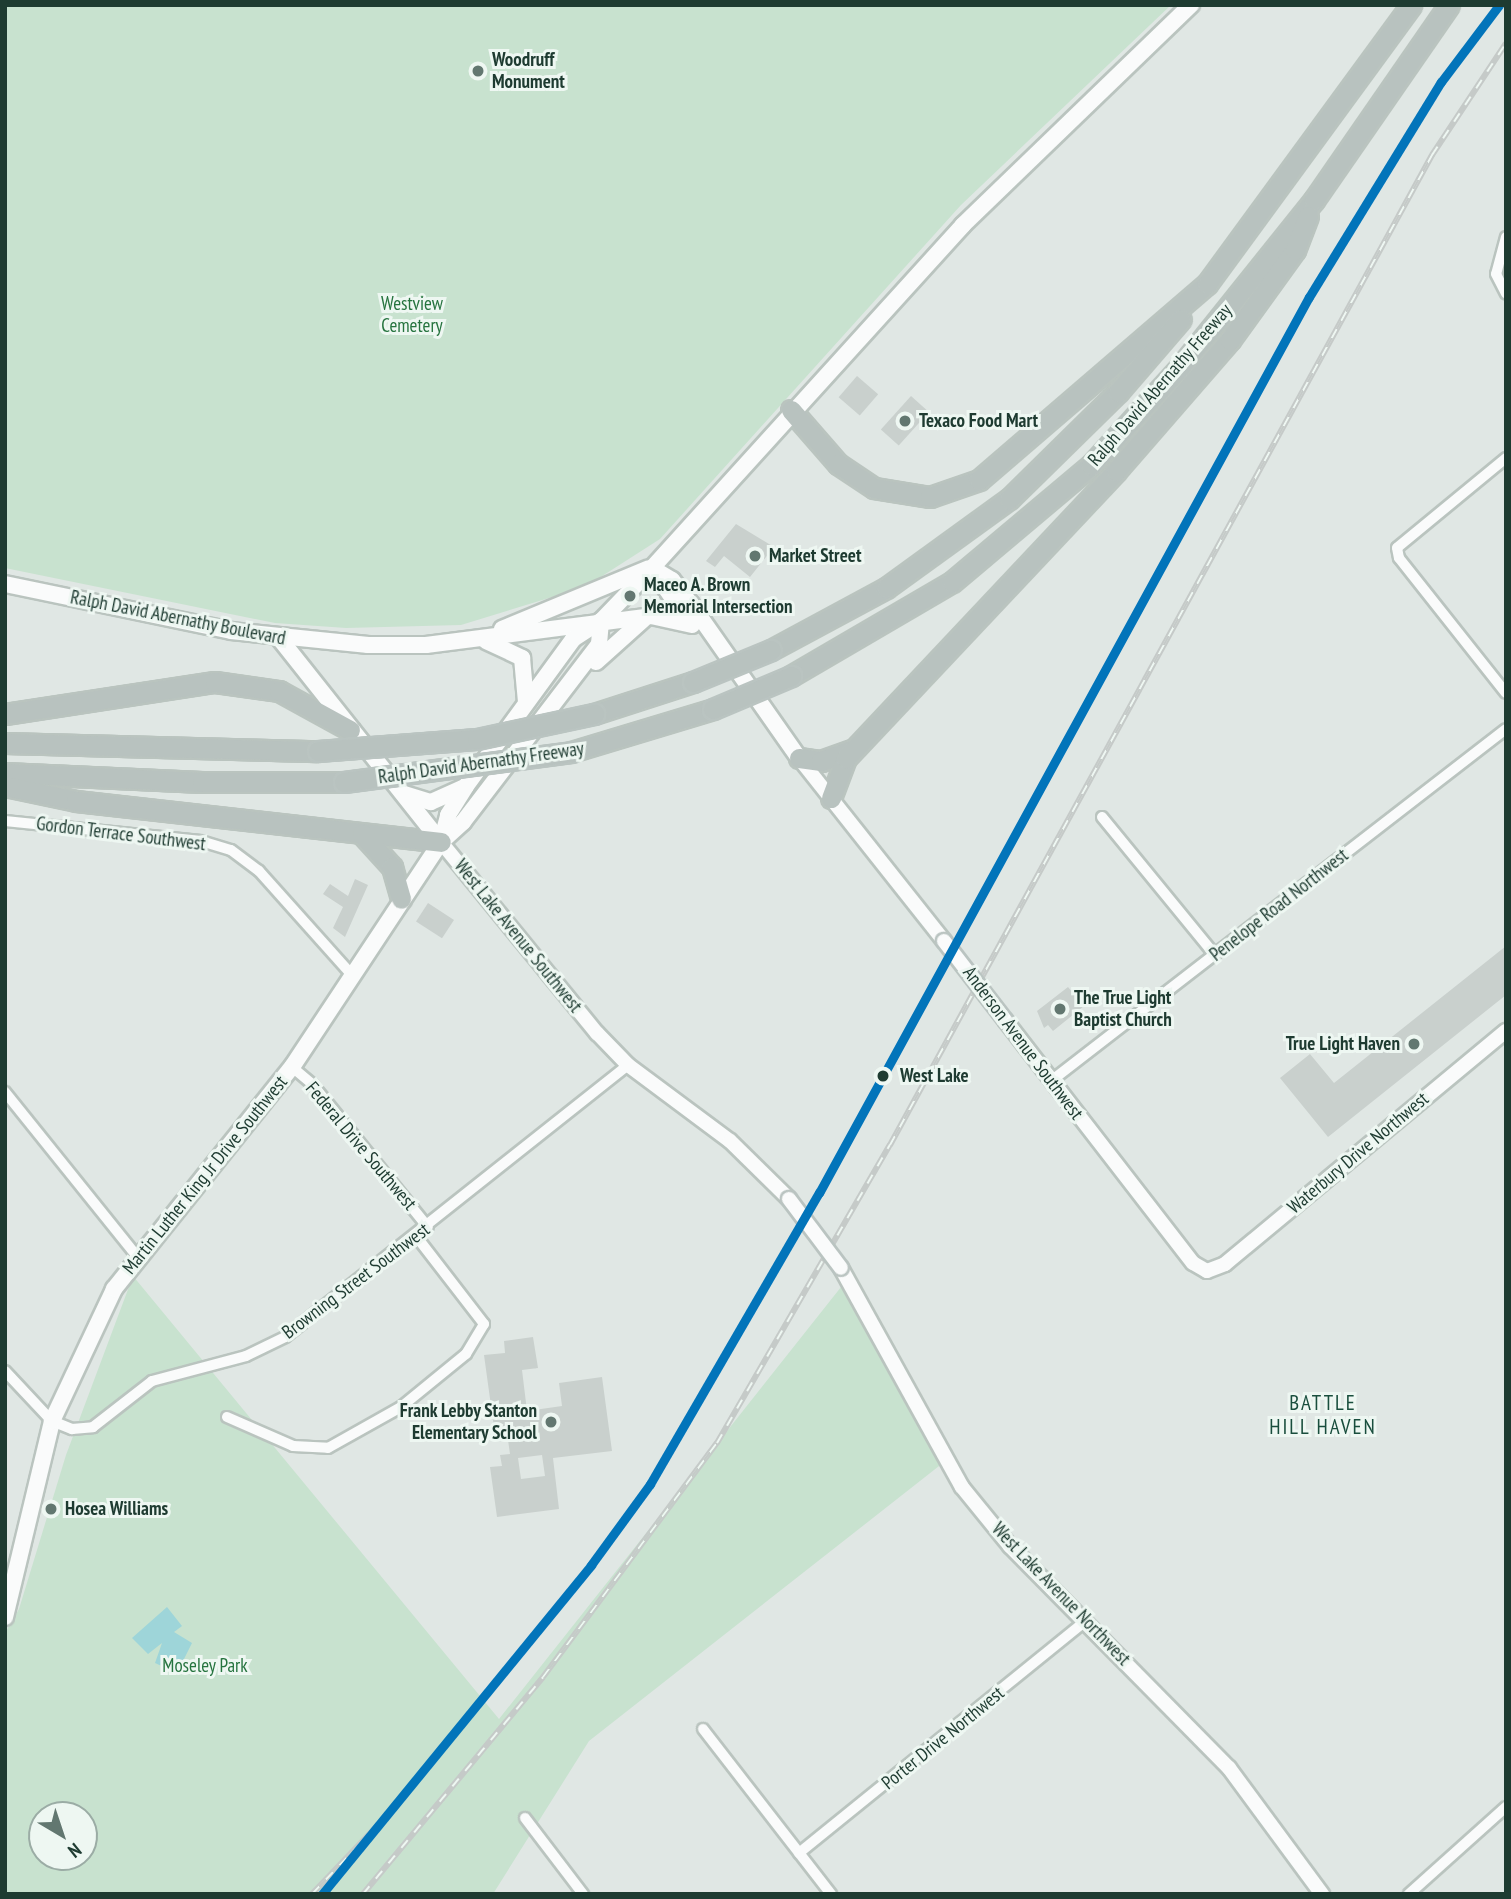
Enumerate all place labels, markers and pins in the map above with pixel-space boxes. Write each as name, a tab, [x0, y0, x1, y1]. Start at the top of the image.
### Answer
place label: Woodruff Monument	[492, 49, 565, 93]
marker: Woodruff Monument	[470, 63, 486, 79]
place label: Texaco Food Mart	[919, 410, 1038, 432]
marker: Texaco Food Mart	[897, 413, 913, 429]
place label: Market Street	[769, 545, 861, 567]
marker: Market Street	[747, 548, 763, 564]
place label: Maceo A. Brown Memorial Intersection	[644, 574, 793, 618]
marker: Maceo A. Brown Memorial Intersection	[622, 588, 638, 604]
place label: The True Light Baptist Church	[1074, 987, 1172, 1031]
marker: The True Light Baptist Church	[1052, 1001, 1068, 1017]
place label: True Light Haven	[1286, 1033, 1400, 1055]
marker: True Light Haven	[1406, 1036, 1422, 1052]
marker: West Lake	[872, 1065, 894, 1087]
place label: West Lake	[900, 1065, 969, 1087]
place label: Frank Lebby Stanton Elementary School	[399, 1400, 537, 1444]
marker: Frank Lebby Stanton Elementary School	[543, 1414, 559, 1430]
place label: Hosea Williams	[65, 1498, 169, 1520]
marker: Hosea Williams	[43, 1501, 59, 1517]

